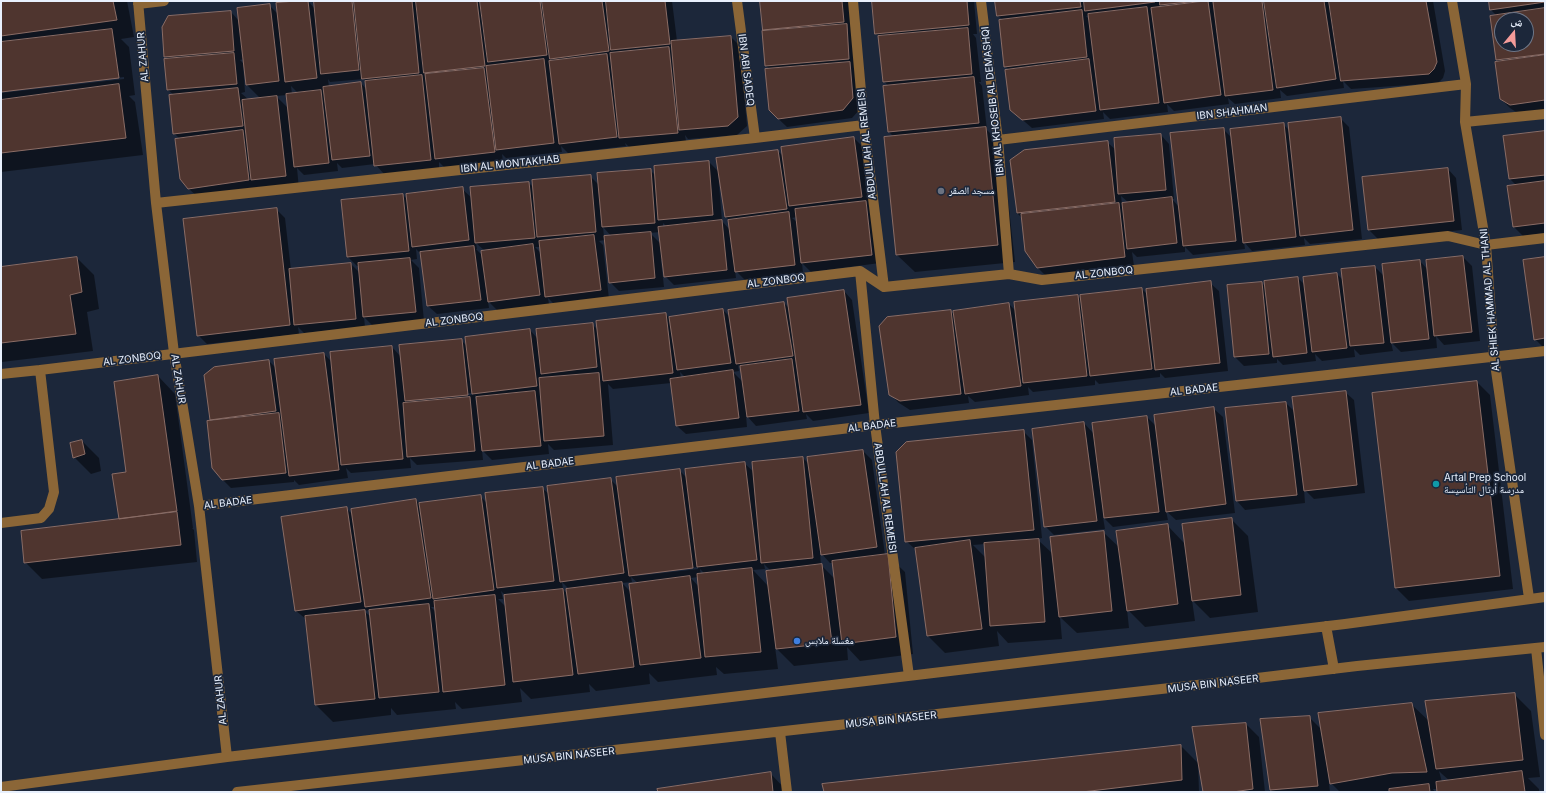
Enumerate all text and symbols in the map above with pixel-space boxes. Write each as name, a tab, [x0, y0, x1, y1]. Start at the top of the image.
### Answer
north arrow	[1494, 12, 1534, 52]
text: ش	[1510, 13, 1525, 30]
street label: IBN AL KHOSEIB AL DEMASHQI	[979, 26, 1007, 176]
street label: AL ZAHUR	[135, 32, 151, 82]
street label: IBN ABI SADEQ	[736, 33, 756, 107]
street label: ABDULLAH AL REMEISI	[855, 88, 879, 200]
street label: IBN SHAHMAN	[1196, 102, 1268, 122]
street label: IBN AL MONTAKHAB	[460, 153, 560, 175]
place label: مسجد الصقر	[949, 185, 995, 197]
marker: مسجد الصقر	[936, 186, 946, 196]
street label: AL SHIEK HAMMAD AL THANI	[1478, 228, 1502, 372]
street label: AL ZONBOQ	[1074, 264, 1134, 282]
street label: AL ZONBOQ	[746, 271, 806, 291]
street label: AL ZONBOQ	[424, 310, 484, 330]
street label: AL ZONBOQ	[102, 349, 162, 369]
street label: AL ZAHUR	[168, 353, 188, 405]
street label: AL BADAE	[1169, 381, 1219, 399]
street label: AL BADAE	[847, 417, 897, 435]
street label: ABDULLAH AL REMEISI	[871, 442, 899, 554]
street label: AL BADAE	[525, 455, 575, 473]
place label: Artal Prep School مدرسة أرتال التأسيسة	[1444, 472, 1526, 496]
marker: Artal Prep School مدرسة أرتال التأسيسة	[1431, 479, 1441, 489]
street label: AL BADAE	[203, 494, 253, 512]
place label: مغسلة ملابس	[805, 635, 854, 647]
marker: مغسلة ملابس	[792, 636, 802, 646]
street label: MUSA BIN NASEER	[1167, 672, 1259, 696]
street label: AL ZAHUR	[212, 675, 230, 725]
street label: MUSA BIN NASEER	[845, 709, 937, 731]
street label: MUSA BIN NASEER	[523, 745, 615, 767]

